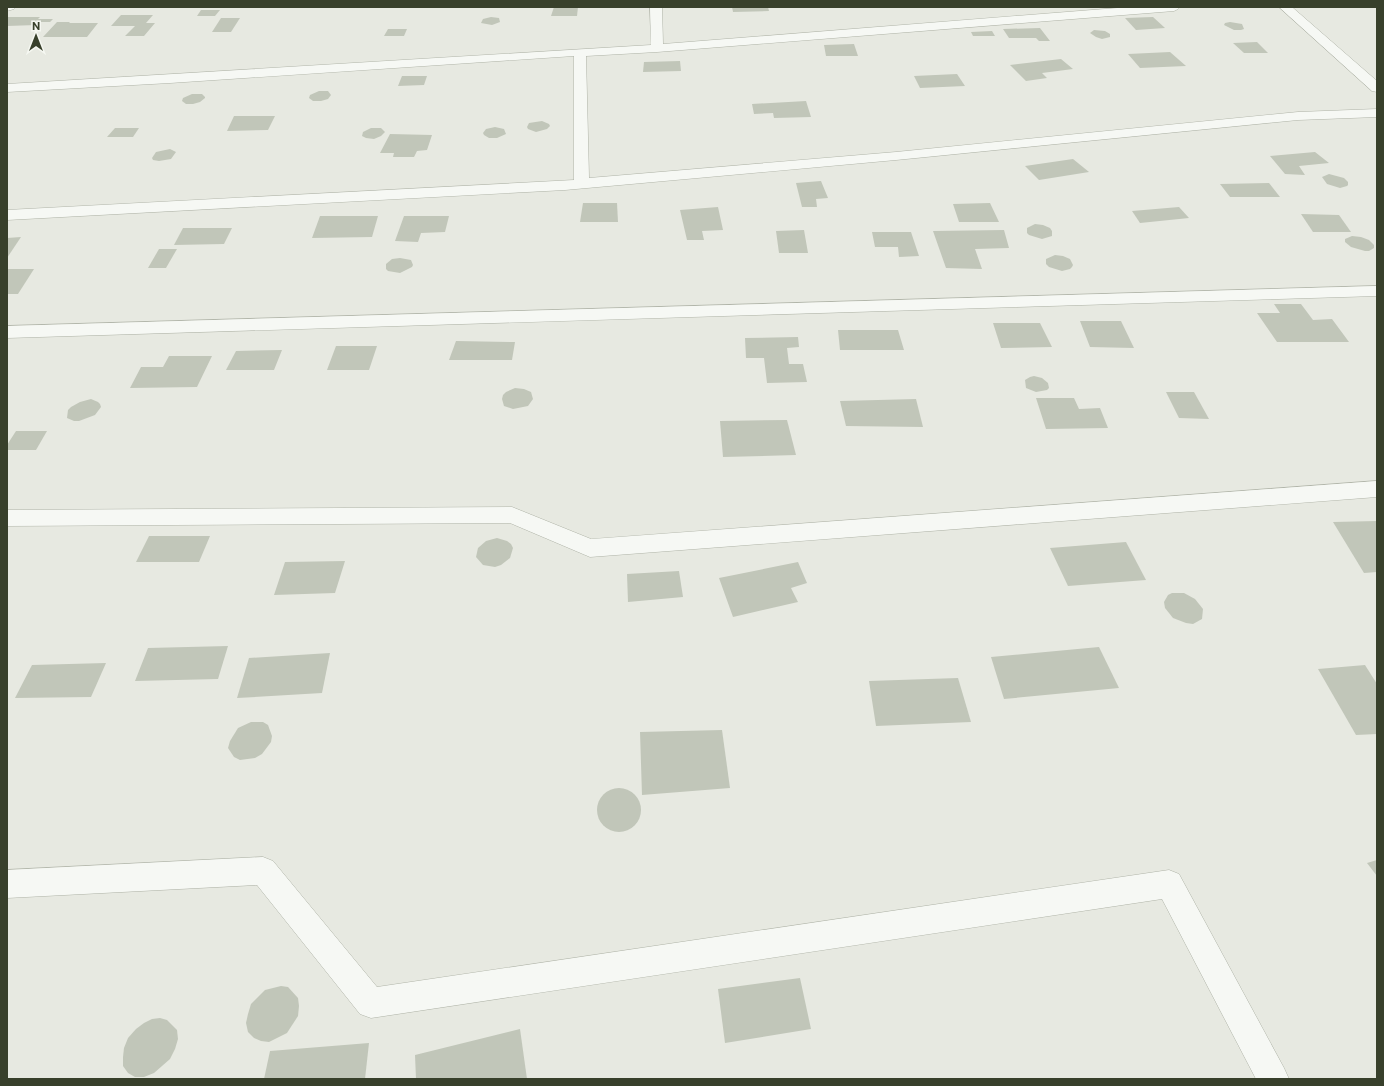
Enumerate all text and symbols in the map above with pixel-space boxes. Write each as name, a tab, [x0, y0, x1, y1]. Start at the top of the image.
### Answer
north arrow	[16, 16, 56, 56]
text: N	[32, 19, 40, 32]

